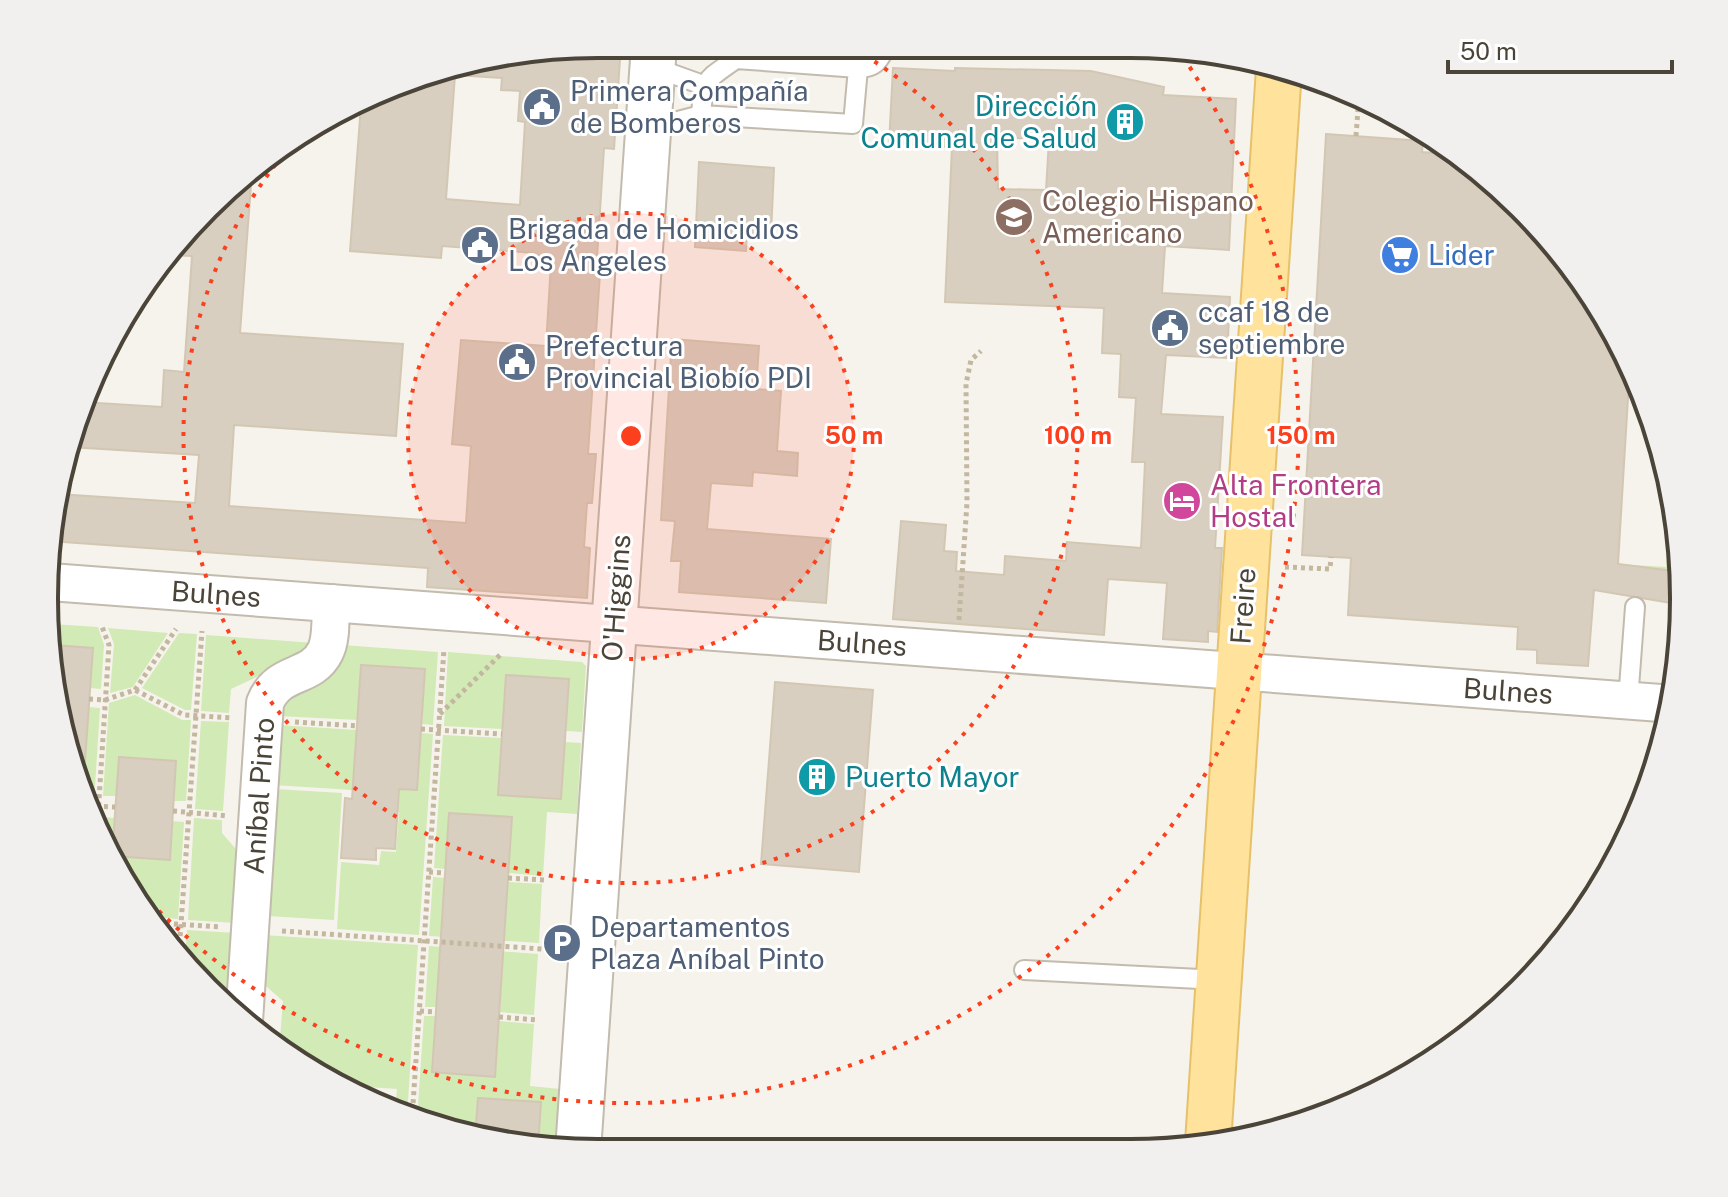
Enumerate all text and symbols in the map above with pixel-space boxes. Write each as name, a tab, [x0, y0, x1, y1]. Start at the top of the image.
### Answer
scale bar	[1448, 24, 1672, 74]
text: 50 m	[1460, 37, 1517, 65]
place label: Primera Compañía de Bomberos	[570, 74, 808, 139]
public building icon: Primera Compañía de Bomberos	[521, 86, 563, 128]
place label: Dirección Comunal de Salud	[860, 89, 1097, 154]
building icon: Dirección Comunal de Salud	[1104, 101, 1146, 143]
place label: Colegio Hispano Americano	[1042, 184, 1254, 249]
school or university icon: Colegio Hispano Americano	[993, 196, 1035, 238]
place label: Brigada de Homicidios Los Ángeles	[508, 212, 799, 277]
public building icon: Brigada de Homicidios Los Ángeles	[459, 224, 501, 266]
supermarket icon: Lider	[1379, 234, 1421, 276]
place label: Lider	[1428, 238, 1495, 271]
place label: ccaf 18 de septiembre	[1198, 295, 1345, 360]
public building icon: ccaf 18 de septiembre	[1149, 307, 1191, 349]
place label: Prefectura Provincial Biobío PDI	[545, 329, 812, 394]
public building icon: Prefectura Provincial Biobío PDI	[496, 341, 538, 383]
text: 50 m	[825, 421, 883, 449]
text: 100 m	[1044, 421, 1112, 449]
text: 150 m	[1267, 421, 1335, 449]
centre of rings	[617, 422, 645, 450]
place label: Alta Frontera Hostal	[1210, 468, 1381, 533]
hotel icon: Alta Frontera Hostal	[1161, 480, 1203, 522]
street label: O'Higgins	[595, 533, 636, 663]
street label: Freire	[1223, 566, 1262, 645]
street label: Bulnes	[170, 574, 262, 613]
street label: Bulnes	[816, 623, 908, 662]
street label: Bulnes	[1462, 671, 1554, 710]
street label: Aníbal Pinto	[237, 716, 280, 875]
building icon: Puerto Mayor	[796, 756, 838, 798]
place label: Puerto Mayor	[845, 760, 1020, 793]
place label: Departamentos Plaza Aníbal Pinto	[590, 910, 825, 975]
parking icon: Departamentos Plaza Aníbal Pinto	[541, 922, 583, 964]

